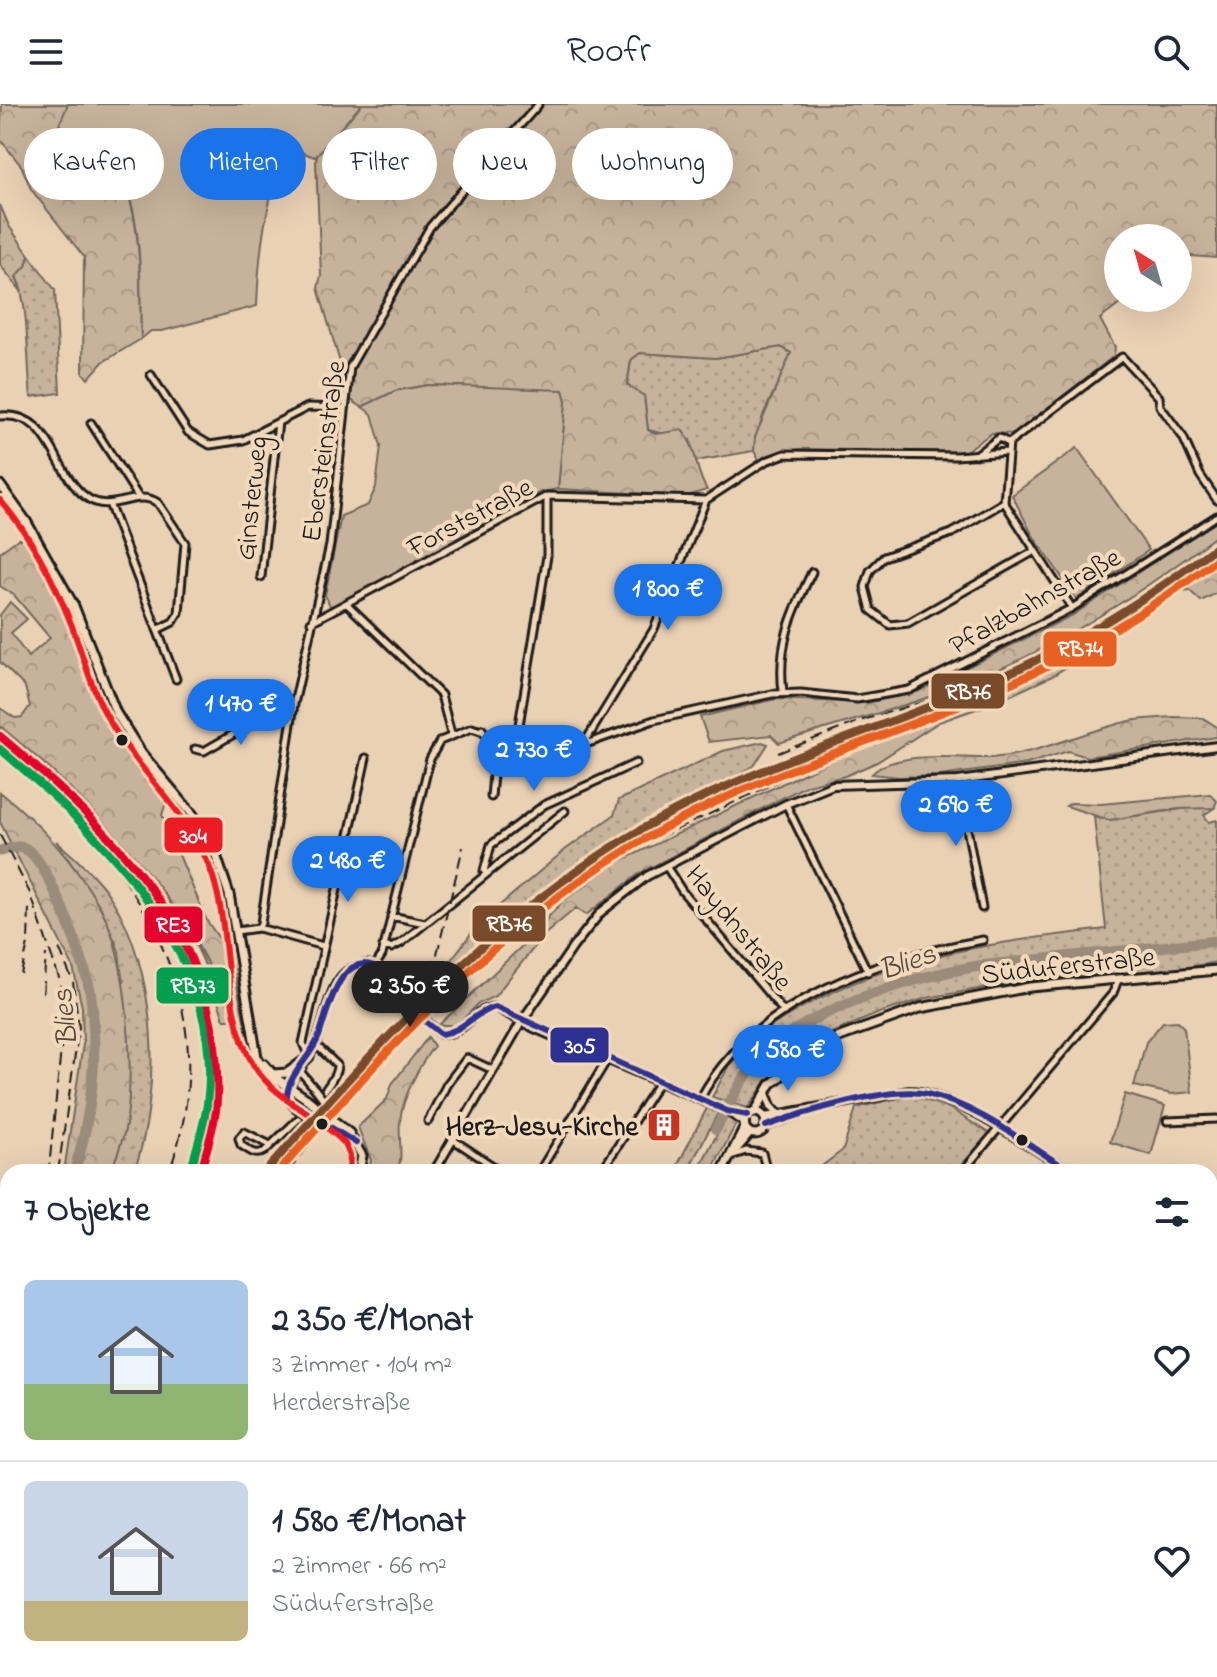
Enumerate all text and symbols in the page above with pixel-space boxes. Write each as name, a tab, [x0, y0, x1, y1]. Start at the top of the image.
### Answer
text: Roofr	[566, 26, 651, 79]
icon: menu	[24, 30, 68, 74]
icon: search	[1149, 30, 1193, 74]
chip: Kaufen	[24, 128, 164, 200]
chip: Mieten	[180, 128, 306, 200]
chip: Filter	[322, 128, 437, 200]
chip: Neu	[453, 128, 556, 200]
chip: Wohnung	[572, 128, 733, 200]
north arrow	[1104, 224, 1192, 312]
map controls	[1104, 224, 1192, 312]
street label: Ebersteinstraße	[292, 358, 359, 545]
street label: Ginsterweg	[227, 434, 280, 563]
street label: Forststraße	[400, 469, 541, 570]
street label: Pfalzbahnstraße	[942, 539, 1129, 667]
pin: 1 800 €	[594, 564, 742, 632]
text: 1 800 €	[632, 571, 704, 609]
line badge: RB74	[1042, 630, 1118, 668]
text: RB74	[1057, 635, 1103, 667]
line badge: RB76	[930, 672, 1006, 710]
text: RB76	[945, 678, 991, 710]
pin: 1 470 €	[167, 679, 315, 747]
text: 1 470 €	[205, 686, 277, 724]
pin: 2 730 €	[460, 725, 608, 793]
unlabelled marker	[114, 732, 130, 748]
text: 2 730 €	[496, 732, 572, 770]
pin: 2 690 €	[882, 780, 1030, 848]
text: 2 690 €	[919, 787, 993, 825]
line badge: 304	[163, 816, 224, 854]
text: 304	[178, 822, 208, 854]
pin: 2 480 €	[274, 836, 422, 904]
text: 2 480 €	[310, 843, 386, 881]
street label: Haydnstraße	[674, 857, 801, 1002]
line badge: RB76	[471, 904, 547, 943]
line badge: RE3	[143, 905, 204, 944]
text: RB76	[486, 910, 532, 942]
text: RE3	[156, 911, 190, 943]
water label: Blies	[874, 933, 943, 994]
street label: Süduferstraße	[979, 938, 1158, 997]
pin: 2 350 €	[336, 961, 484, 1029]
line badge: RB73	[155, 966, 230, 1005]
text: 2 350 €	[370, 968, 450, 1006]
text: RB73	[170, 972, 216, 1004]
water label: Blies	[42, 986, 92, 1049]
pin: 1 580 €	[714, 1025, 862, 1093]
line badge: 305	[549, 1026, 610, 1064]
text: 305	[563, 1032, 596, 1064]
text: 1 580 €	[750, 1032, 826, 1070]
building icon: Herz-Jesu-Kirche	[645, 1106, 683, 1144]
place label: Herz-Jesu-Kirche	[446, 1108, 639, 1149]
unlabelled marker	[314, 1116, 330, 1132]
unlabelled marker	[1014, 1132, 1030, 1148]
text: 7 Objekte	[24, 1187, 150, 1237]
icon: filters	[1150, 1190, 1194, 1234]
text: 2 350 €/Monat	[272, 1297, 473, 1347]
icon: home	[88, 1312, 184, 1408]
icon: heart	[1150, 1338, 1194, 1382]
text: 3 Zimmer · 104 m²	[272, 1347, 452, 1385]
text: Herderstraße	[272, 1385, 410, 1423]
text: 1 580 €/Monat	[272, 1498, 466, 1548]
icon: home	[88, 1513, 184, 1609]
icon: heart	[1150, 1539, 1194, 1583]
text: 2 Zimmer · 66 m²	[272, 1548, 447, 1586]
text: Süduferstraße	[272, 1586, 434, 1624]

